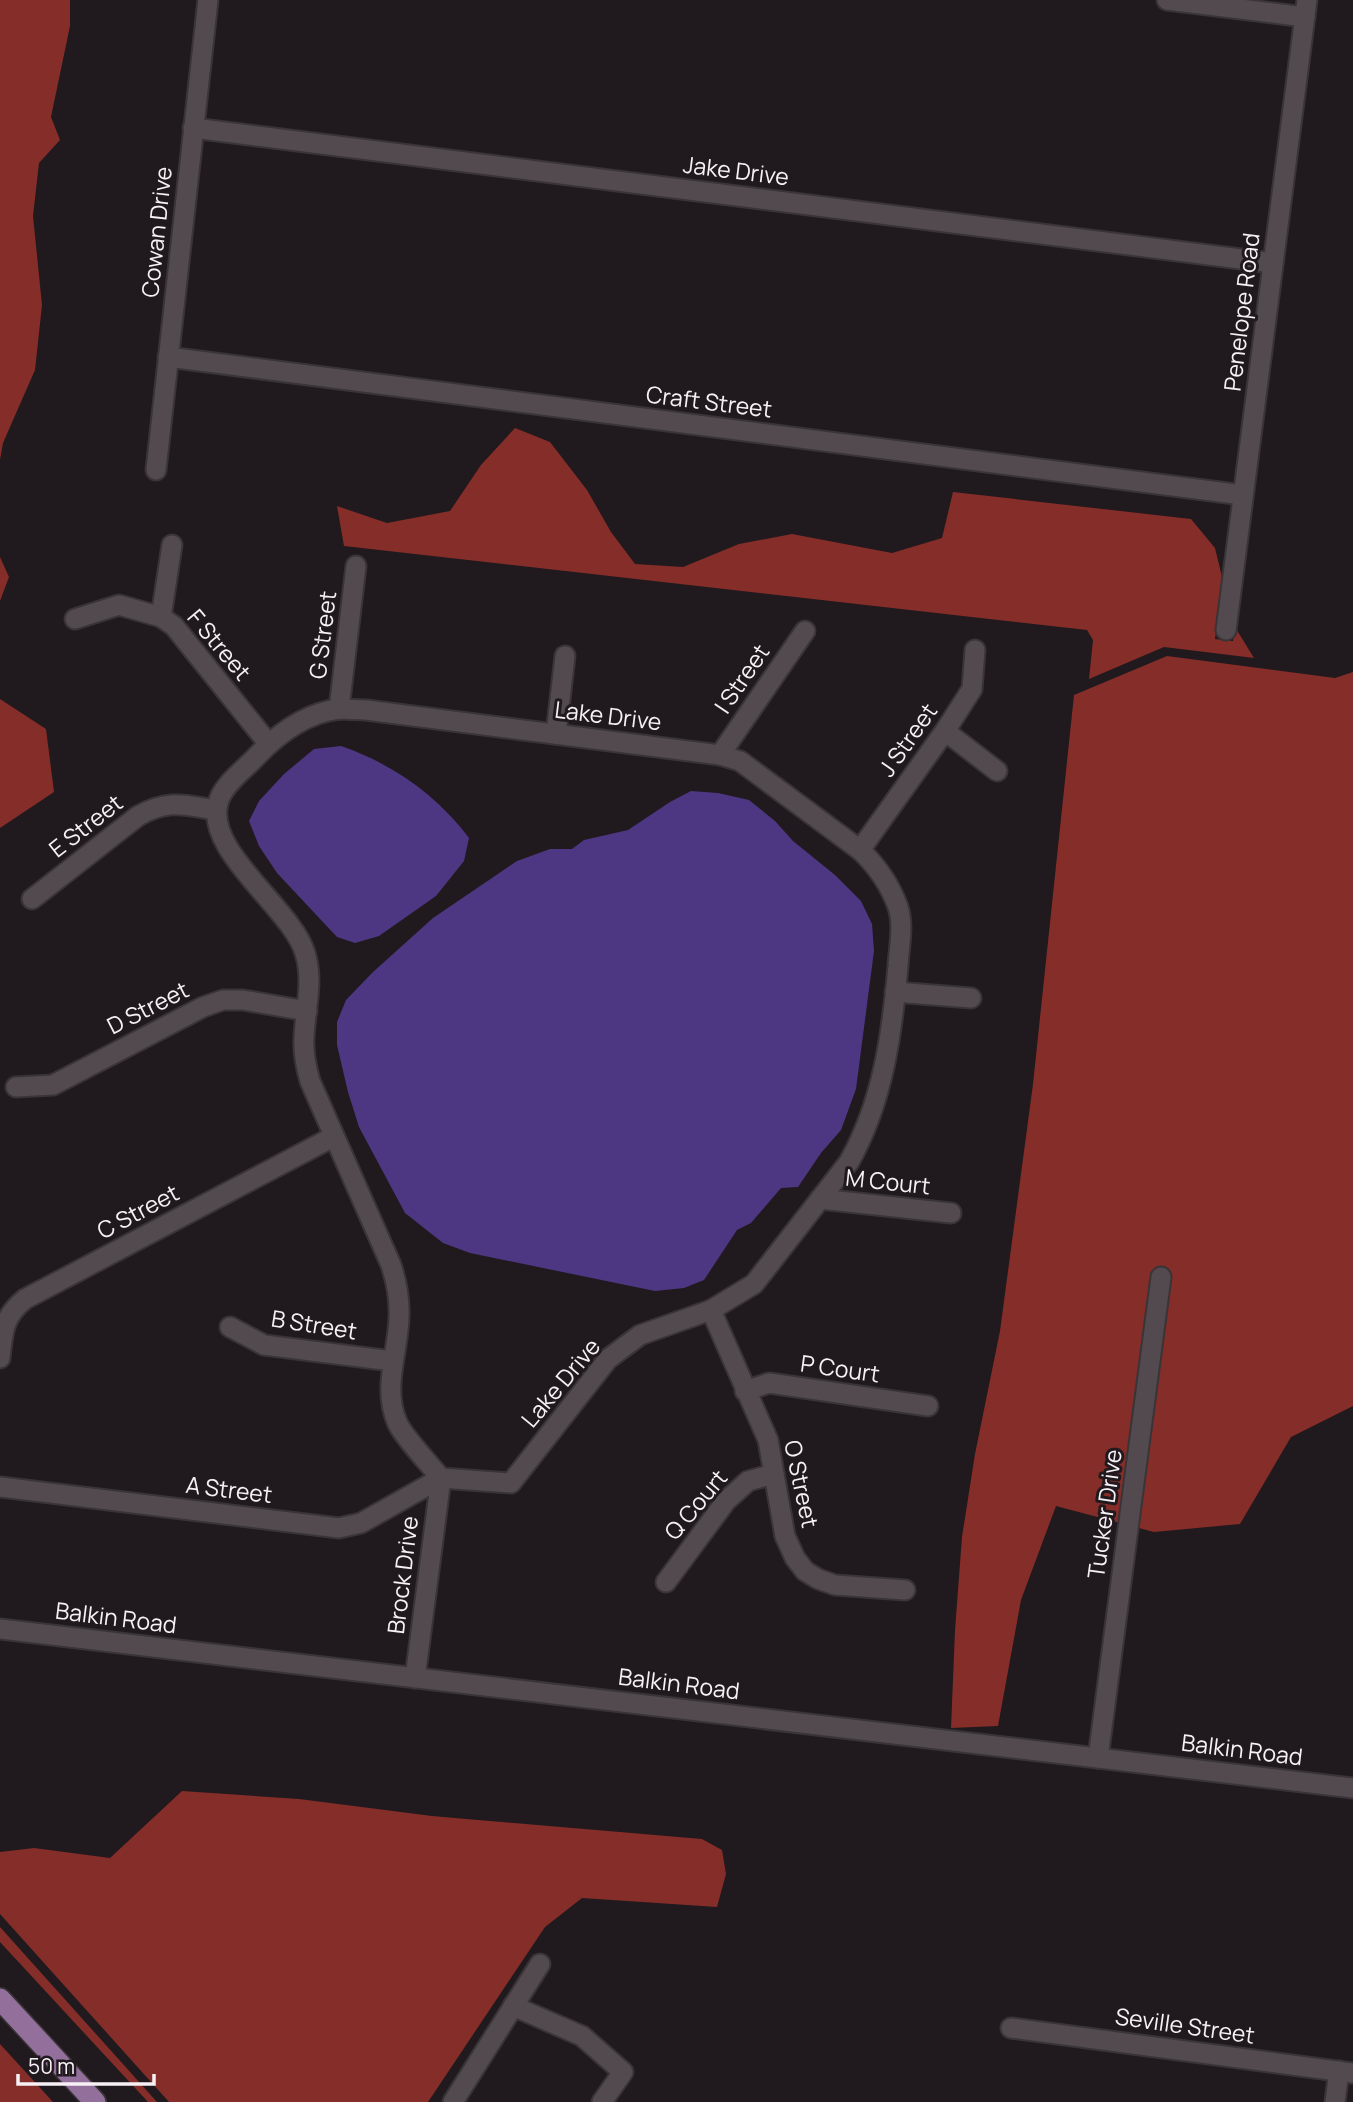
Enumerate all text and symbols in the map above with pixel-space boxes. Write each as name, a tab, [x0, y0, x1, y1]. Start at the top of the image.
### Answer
street label: Jake Drive	[681, 148, 791, 192]
street label: Cowan Drive	[133, 165, 179, 299]
street label: Penelope Road	[1215, 231, 1267, 393]
street label: Craft Street	[644, 377, 774, 425]
street label: G Street	[301, 589, 343, 681]
street label: F Street	[181, 602, 259, 687]
street label: I Street	[706, 637, 776, 720]
street label: Lake Drive	[553, 693, 663, 737]
street label: J Street	[870, 696, 944, 783]
street label: E Street	[42, 786, 129, 864]
street label: D Street	[101, 973, 194, 1041]
street label: M Court	[844, 1161, 932, 1201]
street label: C Street	[91, 1176, 184, 1246]
street label: B Street	[269, 1301, 359, 1347]
street label: Lake Drive	[513, 1331, 607, 1434]
street label: P Court	[798, 1347, 882, 1389]
street label: O Street	[777, 1437, 827, 1531]
street label: Tucker Drive	[1079, 1447, 1129, 1581]
street label: Q Court	[656, 1462, 734, 1546]
street label: A Street	[184, 1468, 274, 1510]
street label: Brock Drive	[379, 1514, 425, 1636]
street label: Balkin Road	[54, 1594, 179, 1640]
street label: Balkin Road	[617, 1660, 742, 1706]
street label: Balkin Road	[1180, 1726, 1305, 1772]
street label: Seville Street	[1113, 1999, 1257, 2051]
scale bar	[18, 2042, 154, 2086]
text: 50 m	[28, 2052, 75, 2080]

